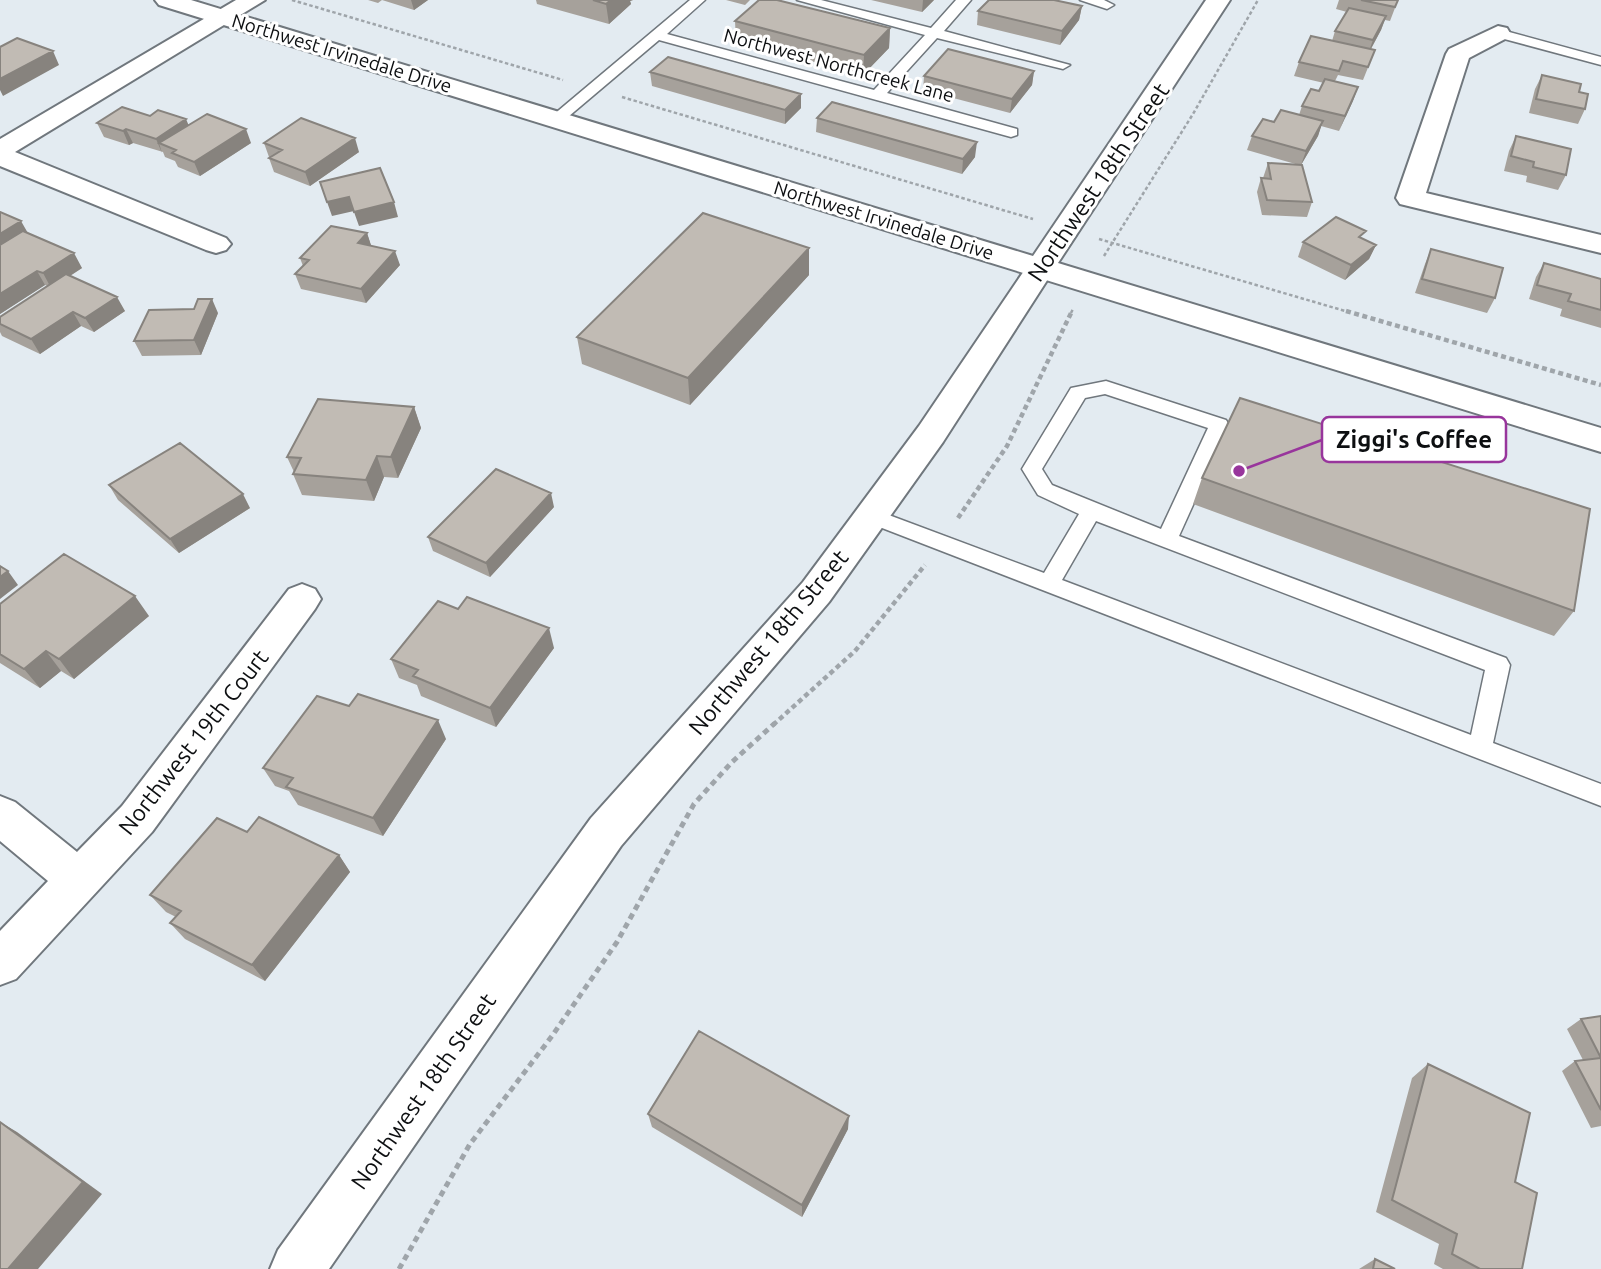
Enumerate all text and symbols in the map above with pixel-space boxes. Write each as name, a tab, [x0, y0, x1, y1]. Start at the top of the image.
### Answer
street label: Northwest Irvinedale Drive	[229, 9, 455, 97]
street label: Northwest Northcreek Lane	[722, 24, 956, 106]
street label: Northwest 18th Street	[1022, 78, 1174, 286]
street label: Northwest Irvinedale Drive	[771, 176, 997, 264]
callout: Ziggi's Coffee	[1322, 417, 1506, 462]
text: Ziggi's Coffee	[1336, 426, 1492, 453]
street label: Northwest 18th Street	[683, 545, 853, 739]
street label: Northwest 19th Court	[113, 645, 273, 839]
street label: Northwest 18th Street	[346, 988, 500, 1194]

